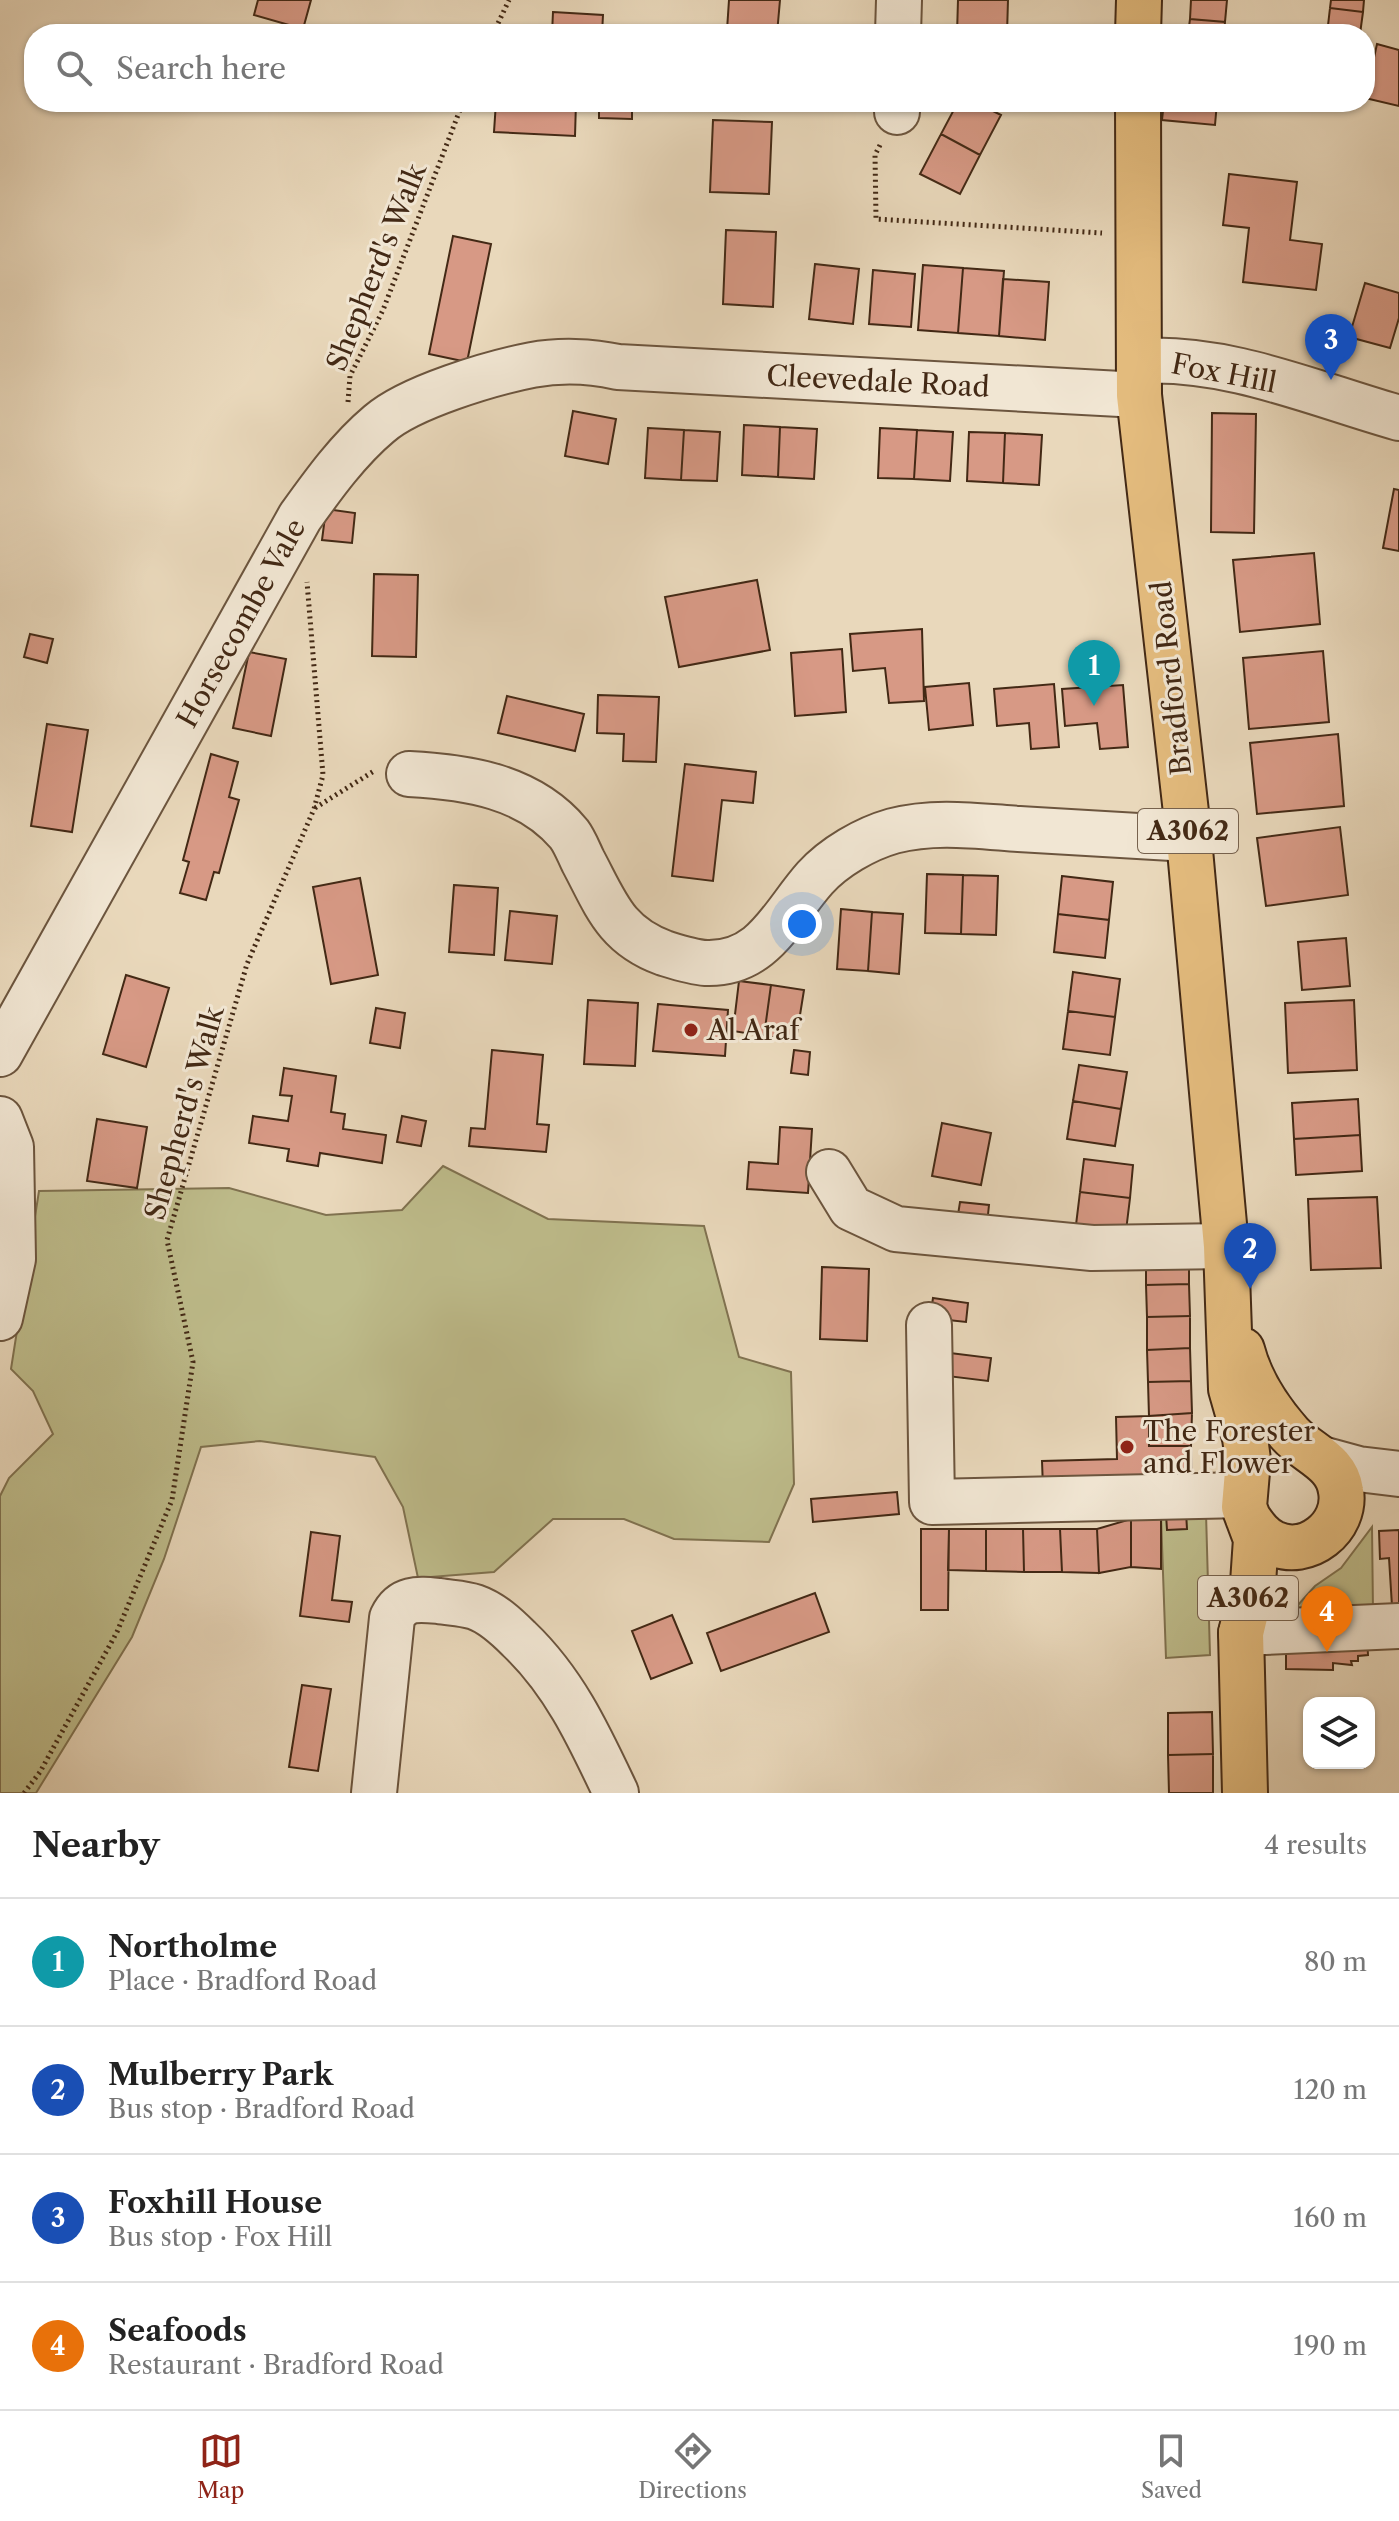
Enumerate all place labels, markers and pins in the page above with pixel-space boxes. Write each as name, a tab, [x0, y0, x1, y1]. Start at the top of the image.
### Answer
pin: 3	[1305, 314, 1357, 380]
pin: 1	[1068, 640, 1120, 706]
place label: Al Araf	[706, 1013, 803, 1047]
marker: Al Araf	[682, 1021, 700, 1039]
pin: 2	[1224, 1223, 1276, 1289]
place label: The Forester and Flower	[1143, 1414, 1316, 1480]
marker: The Forester and Flower	[1118, 1438, 1136, 1456]
pin: 4	[1301, 1586, 1353, 1652]

